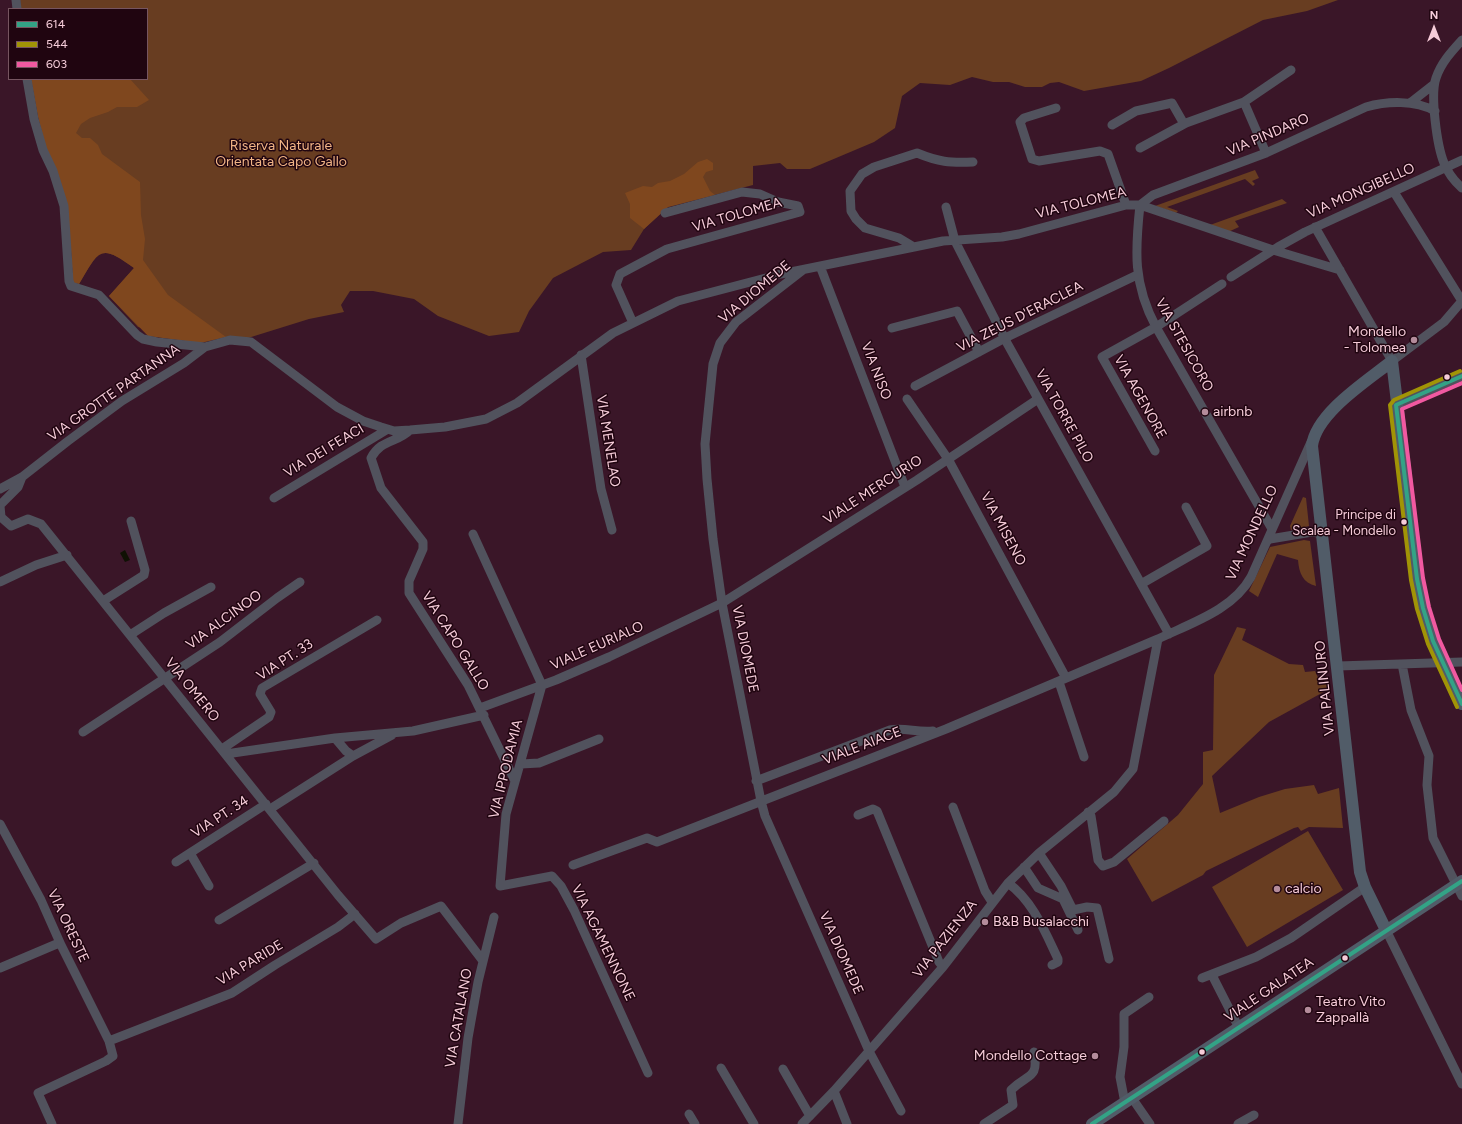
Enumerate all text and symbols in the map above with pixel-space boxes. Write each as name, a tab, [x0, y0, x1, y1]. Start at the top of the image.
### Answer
legend	[8, 8, 148, 80]
north arrow	[1414, 8, 1454, 48]
text: N	[1430, 9, 1438, 22]
text: 614	[46, 17, 65, 31]
text: 544	[46, 37, 68, 51]
text: 603	[46, 57, 67, 71]
street label: VIA PINDARO	[1224, 110, 1312, 160]
park label: Riserva Naturale Orientata Capo Gallo	[215, 138, 347, 170]
street label: VIA MONGIBELLO	[1305, 160, 1417, 222]
street label: VIA TOLOMEA	[1034, 184, 1128, 222]
street label: VIA TOLOMEA	[690, 194, 784, 236]
street label: VIA DIOMEDE	[716, 257, 794, 327]
street label: VIA ZEUS D'ERACLEA	[954, 278, 1086, 356]
street label: VIA STESICORO	[1151, 295, 1217, 395]
place label: Mondello - Tolomea	[1344, 324, 1406, 356]
marker: Mondello - Tolomea	[1409, 335, 1419, 345]
street label: VIA NISO	[857, 340, 895, 402]
street label: VIA GROTTE PARTANNA	[45, 341, 183, 445]
street label: VIA AGENORE	[1110, 352, 1170, 442]
street label: VIA TORRE PILO	[1031, 366, 1097, 466]
unlabelled marker	[1442, 372, 1452, 382]
street label: VIA MENELAO	[592, 394, 624, 488]
place label: airbnb	[1213, 404, 1252, 420]
marker: airbnb	[1200, 407, 1210, 417]
street label: VIA DEI FEACI	[281, 420, 367, 482]
street label: VIALE MERCURIO	[820, 452, 926, 528]
street label: VIA MONDELLO	[1223, 483, 1281, 583]
street label: VIA MISENO	[977, 489, 1029, 569]
place label: Principe di Scalea - Mondello	[1292, 507, 1396, 538]
marker: Principe di Scalea - Mondello	[1399, 517, 1409, 527]
street label: VIA ALCINOO	[183, 587, 265, 653]
street label: VIA CAPO GALLO	[418, 588, 492, 694]
street label: VIA DIOMEDE	[728, 604, 762, 694]
street label: VIALE EURIALO	[548, 618, 646, 674]
street label: VIA PT. 33	[254, 636, 316, 684]
street label: VIA PALINURO	[1312, 640, 1338, 736]
street label: VIA OMERO	[161, 655, 223, 725]
street label: VIA IPPODAMIA	[486, 718, 526, 820]
street label: VIALE AIACE	[820, 723, 904, 769]
street label: VIA PT. 34	[188, 792, 252, 842]
place label: calcio	[1285, 881, 1322, 897]
street label: VIA AGAMENNONE	[568, 882, 638, 1004]
marker: calcio	[1272, 884, 1282, 894]
street label: VIA ORESTE	[44, 887, 92, 965]
street label: VIA PAZIENZA	[909, 897, 981, 981]
street label: VIA DIOMEDE	[815, 909, 867, 997]
place label: B&B Busalacchi	[993, 914, 1089, 930]
marker: B&B Busalacchi	[980, 917, 990, 927]
street label: VIA PARIDE	[214, 937, 286, 989]
unlabelled marker	[1340, 953, 1350, 963]
street label: VIALE GALATEA	[1221, 954, 1317, 1026]
street label: VIA CATALANO	[442, 967, 476, 1069]
place label: Teatro Vito Zappallà	[1316, 994, 1386, 1026]
marker: Teatro Vito Zappallà	[1303, 1005, 1313, 1015]
unlabelled marker	[1197, 1047, 1207, 1057]
place label: Mondello Cottage	[974, 1048, 1087, 1064]
marker: Mondello Cottage	[1090, 1051, 1100, 1061]

